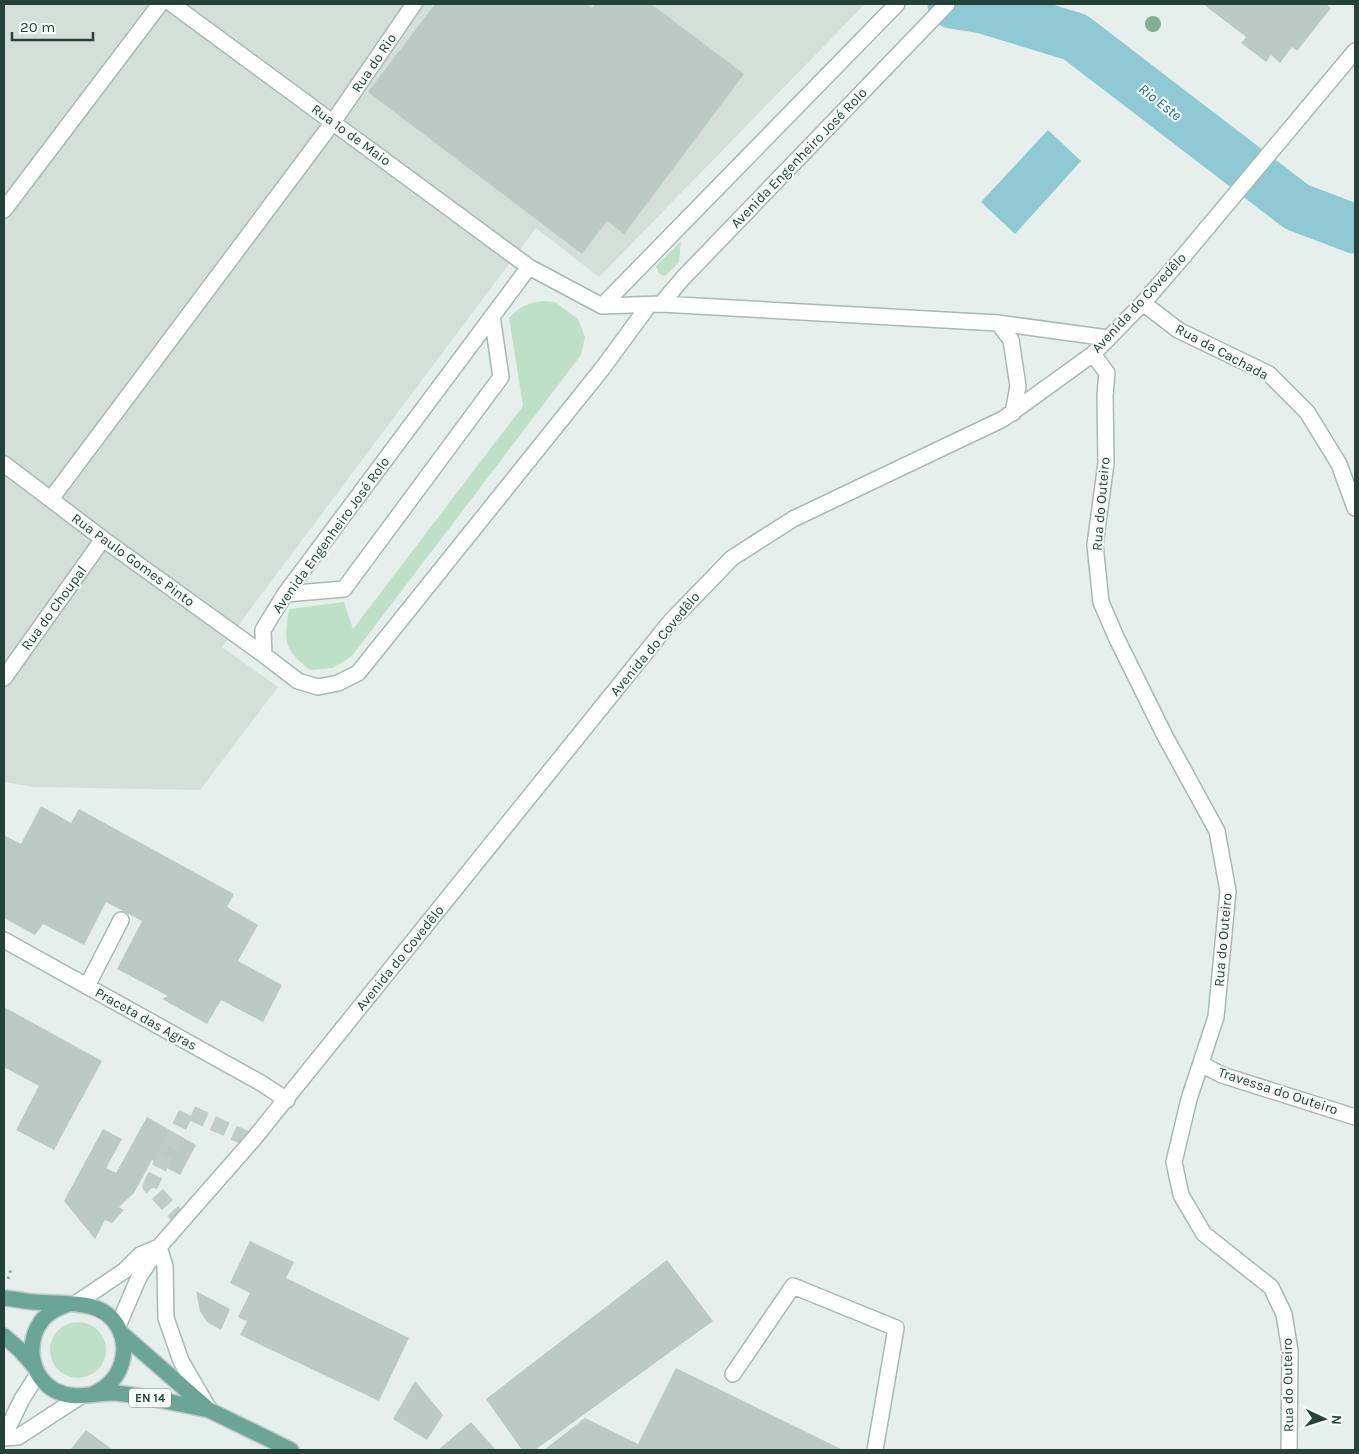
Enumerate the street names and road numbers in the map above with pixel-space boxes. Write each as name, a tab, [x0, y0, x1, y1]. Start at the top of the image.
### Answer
street label: Rua do Rio	[348, 30, 400, 96]
street label: Avenida Engenheiro José Rolo	[727, 84, 871, 232]
street label: Rua 1º de Maio	[308, 101, 394, 169]
street label: Avenida do Covedêlo	[1088, 249, 1190, 357]
street label: Rua da Cachada	[1172, 320, 1272, 384]
street label: Avenida Engenheiro José Rolo	[269, 454, 393, 616]
street label: Rua do Outeiro	[1088, 456, 1114, 552]
street label: Rua Paulo Gomes Pinto	[68, 510, 198, 610]
street label: Rua do Choupal	[18, 562, 90, 654]
street label: Avenida do Covedêlo	[606, 588, 704, 700]
street label: Rua do Outeiro	[1210, 892, 1236, 988]
street label: Avenida do Covedêlo	[352, 902, 448, 1014]
street label: Praceta das Agras	[92, 984, 200, 1054]
street label: Travessa do Outeiro	[1216, 1064, 1340, 1118]
street label: Rua do Outeiro	[1279, 1338, 1297, 1432]
road number: EN 14	[129, 1389, 171, 1408]

